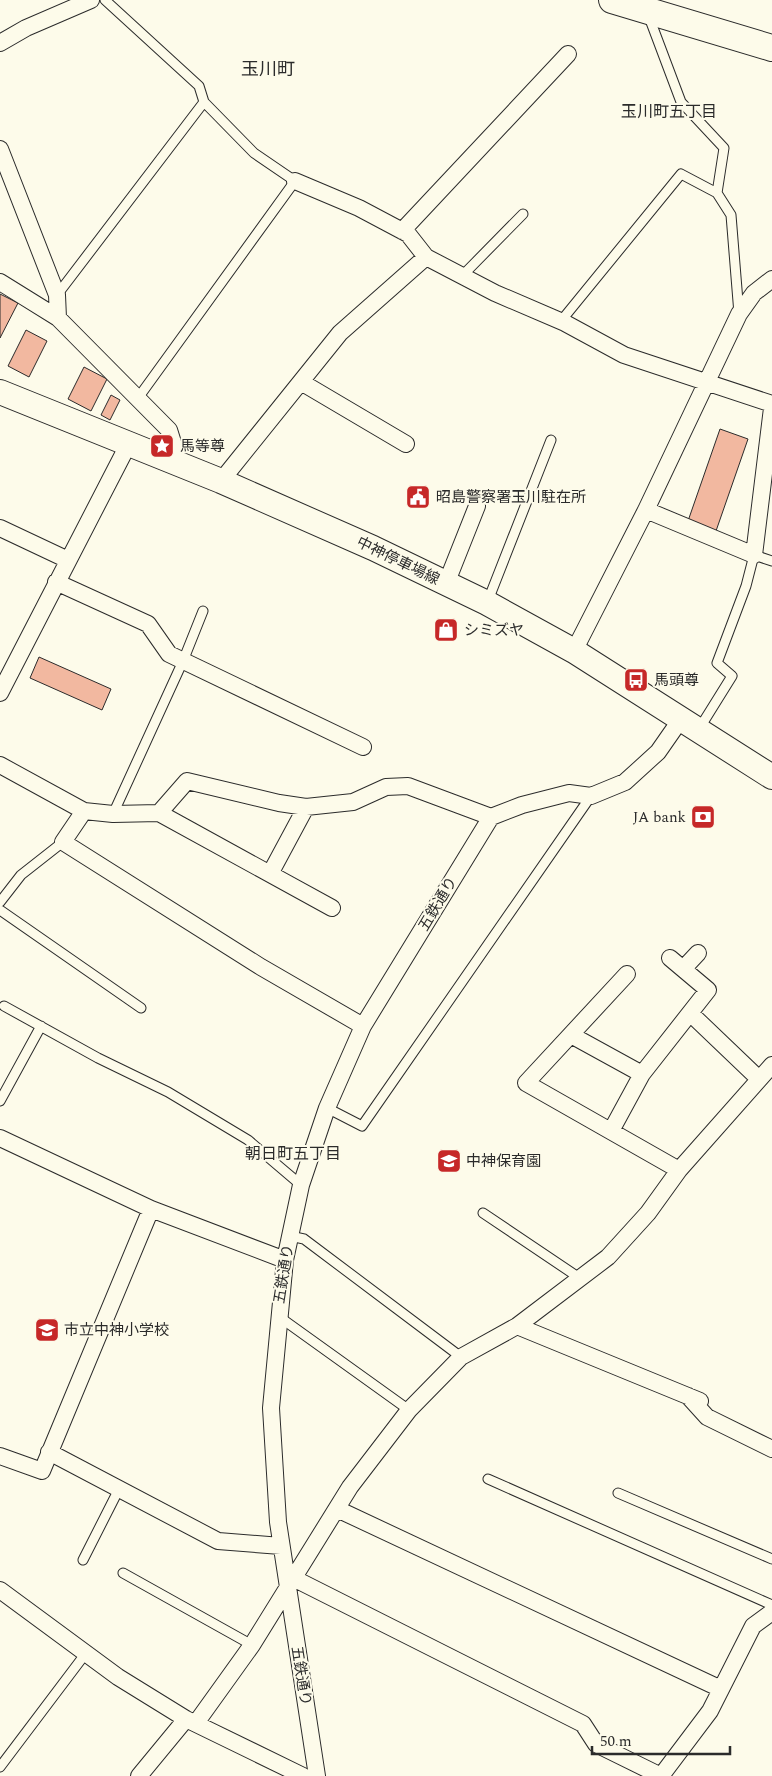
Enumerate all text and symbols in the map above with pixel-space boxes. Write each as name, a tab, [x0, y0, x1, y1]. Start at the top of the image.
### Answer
district label: 玉川町	[241, 56, 295, 83]
district label: 玉川町五丁目	[621, 100, 717, 124]
place icon: 馬等尊	[149, 433, 175, 459]
place label: 馬等尊	[180, 435, 225, 458]
public building icon: 昭島警察署玉川駐在所	[405, 484, 431, 510]
place label: 昭島警察署玉川駐在所	[436, 486, 586, 509]
street label: 中神停車場線	[353, 531, 443, 591]
shop icon: シミズヤ	[433, 617, 459, 643]
place label: シミズヤ	[464, 619, 524, 642]
bus stop icon: 馬頭尊	[623, 667, 649, 693]
place label: 馬頭尊	[654, 669, 699, 692]
bank icon: JA bank	[690, 804, 716, 830]
place label: JA bank	[633, 806, 686, 829]
street label: 五鉄通り	[413, 872, 463, 936]
district label: 朝日町五丁目	[245, 1142, 341, 1166]
school or university icon: 中神保育園	[436, 1148, 462, 1174]
place label: 中神保育園	[466, 1150, 541, 1173]
street label: 五鉄通り	[268, 1243, 300, 1305]
school or university icon: 市立中神小学校	[34, 1317, 60, 1343]
place label: 市立中神小学校	[64, 1319, 169, 1342]
street label: 五鉄通り	[285, 1645, 317, 1707]
scale bar	[592, 1724, 730, 1756]
text: 50 m	[600, 1730, 632, 1753]

